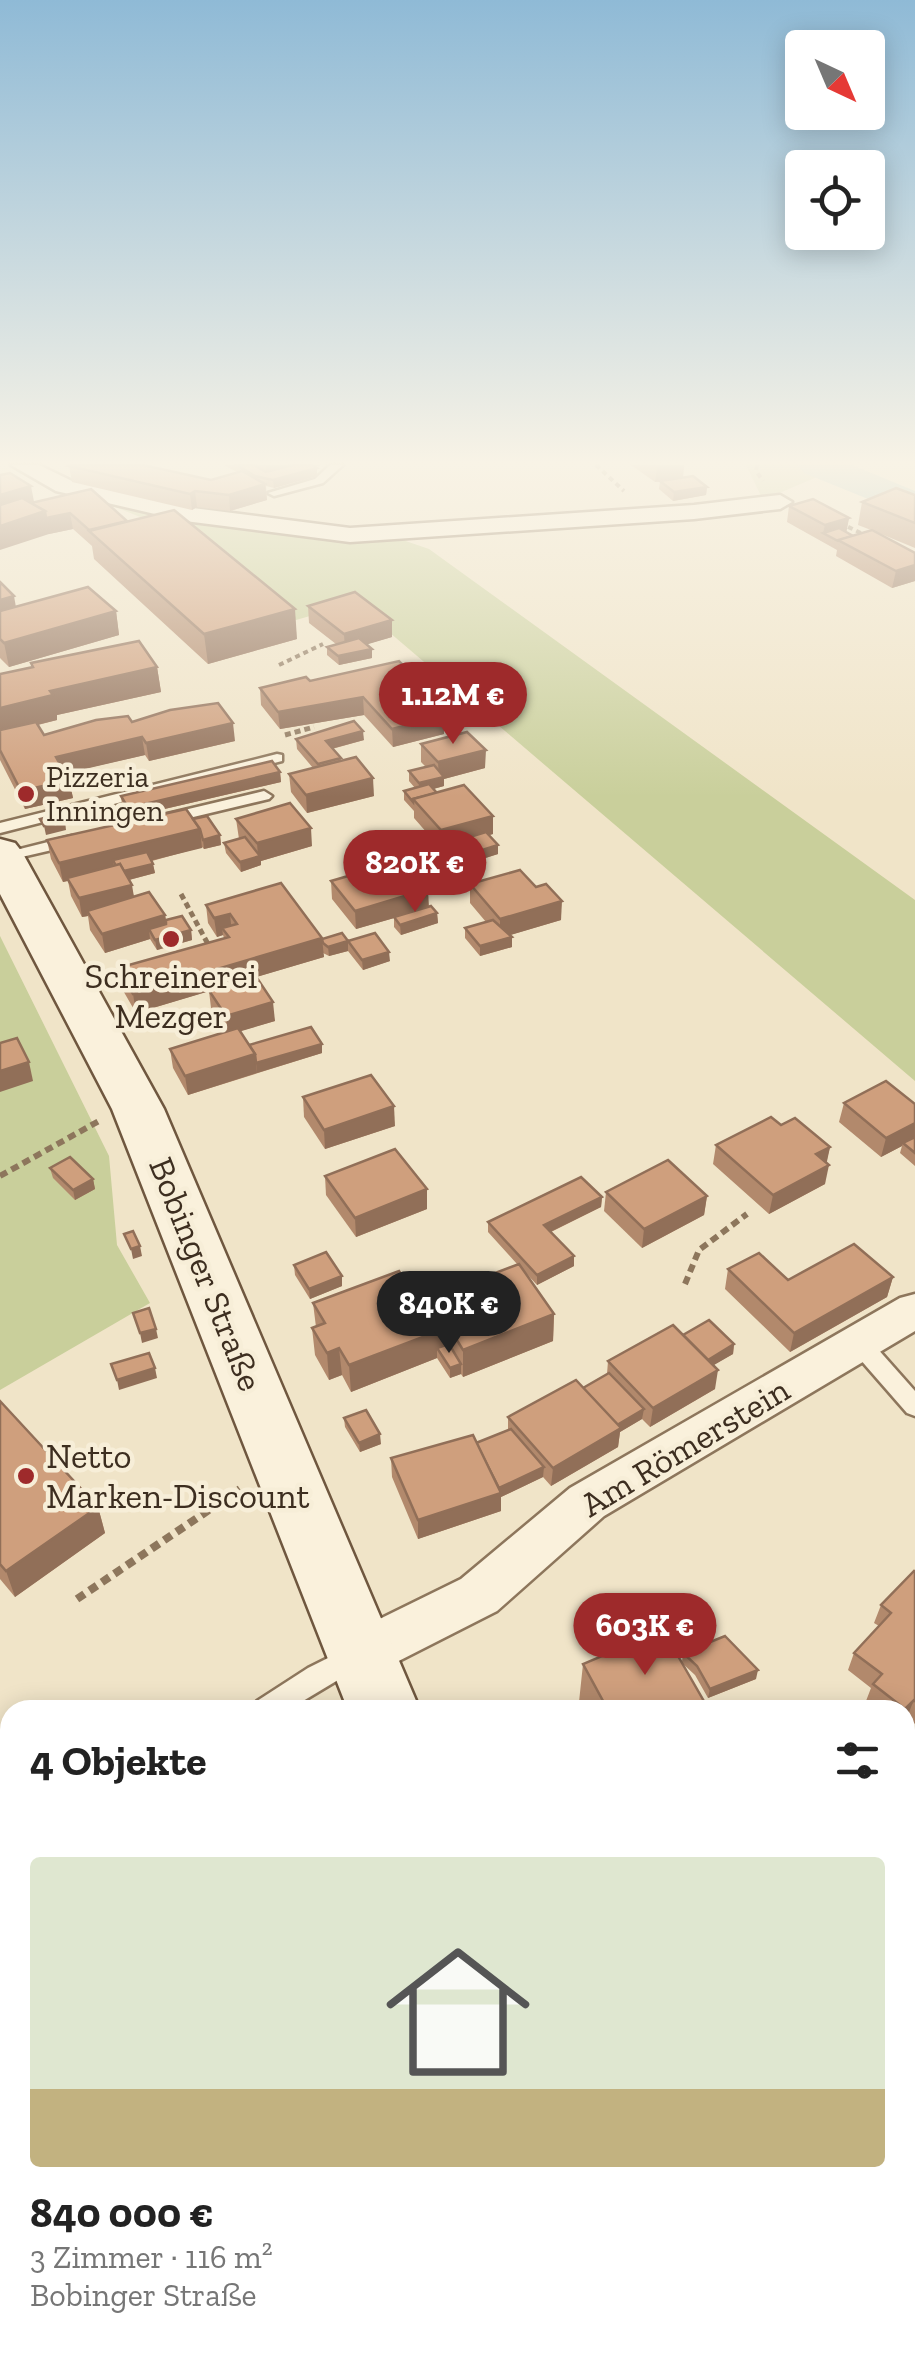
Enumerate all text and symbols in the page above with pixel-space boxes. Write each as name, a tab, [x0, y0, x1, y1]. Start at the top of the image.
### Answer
north arrow	[785, 30, 885, 130]
map controls	[785, 30, 885, 250]
button: locate	[785, 150, 885, 250]
pin: 1.12M €	[361, 662, 545, 747]
text: 1.12M €	[401, 675, 505, 713]
place label: Pizzeria Inningen	[46, 759, 163, 829]
marker: Pizzeria Inningen	[15, 783, 37, 805]
pin: 820K €	[334, 830, 496, 915]
text: 820K €	[365, 843, 465, 881]
marker: Schreinerei Mezger	[160, 928, 182, 950]
place label: Schreinerei Mezger	[85, 955, 258, 1037]
street label: Bobinger Straße	[140, 1151, 272, 1397]
pin: 840K €	[368, 1271, 530, 1356]
text: 840K €	[399, 1284, 499, 1322]
street label: Am Römerstein	[573, 1368, 797, 1526]
place label: Netto Marken-Discount	[46, 1435, 310, 1517]
marker: Netto Marken-Discount	[15, 1465, 37, 1487]
pin: 603K €	[564, 1593, 726, 1678]
text: 603K €	[595, 1606, 695, 1644]
icon: filters	[830, 1733, 885, 1788]
text: 4 Objekte	[30, 1735, 206, 1786]
icon: home	[368, 1922, 548, 2102]
text: 840 000 €	[30, 2187, 214, 2238]
text: 3 Zimmer · 116 m²	[30, 2238, 273, 2276]
text: Bobinger Straße	[30, 2276, 257, 2314]

